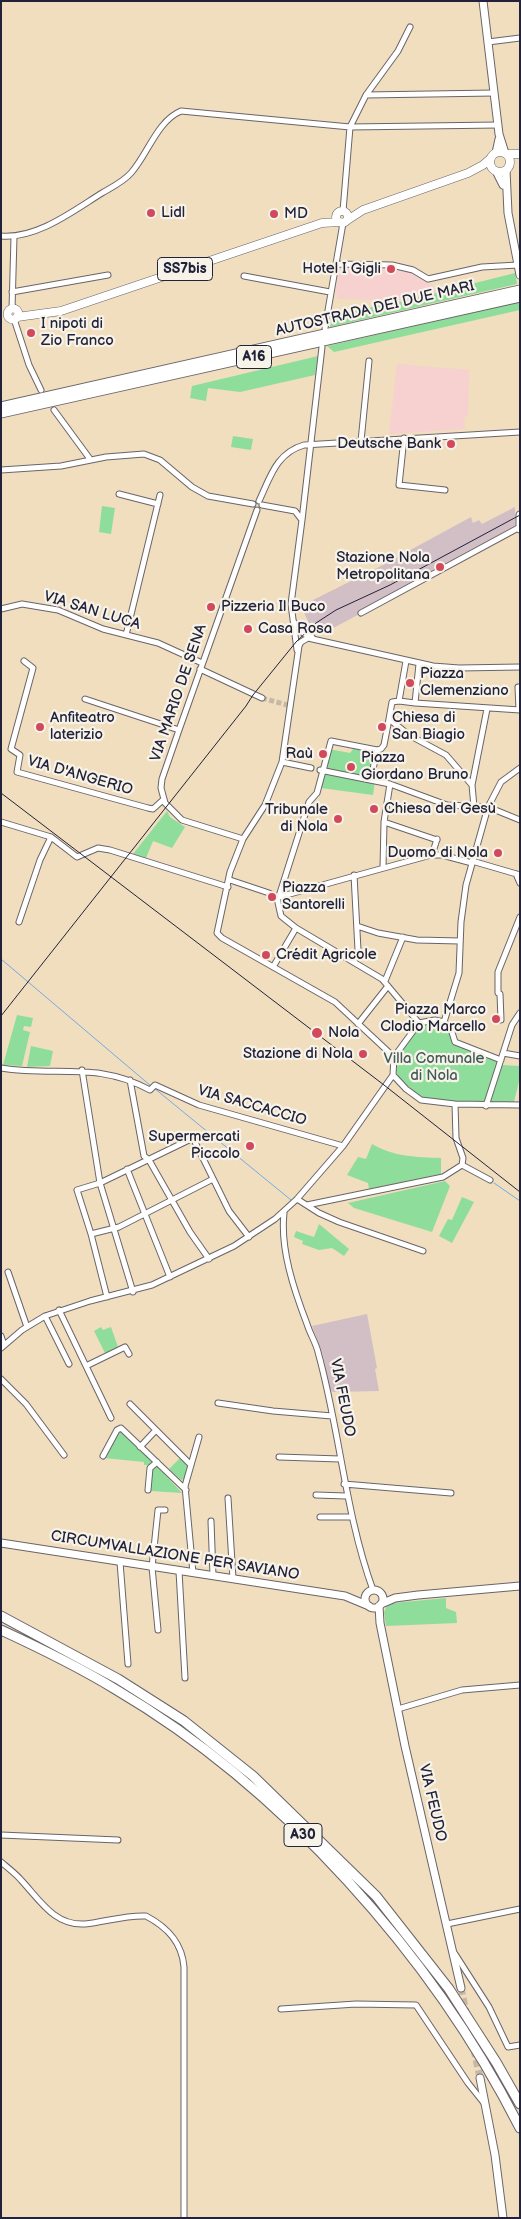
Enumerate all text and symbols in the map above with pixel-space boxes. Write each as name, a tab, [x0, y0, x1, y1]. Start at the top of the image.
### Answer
place label: Lidl	[161, 204, 185, 222]
place label: MD	[284, 205, 308, 223]
marker: Lidl	[145, 207, 157, 219]
marker: MD	[268, 208, 280, 220]
road number: SS7bis	[158, 258, 212, 280]
place label: Hotel I Gigli	[302, 260, 381, 278]
marker: Hotel I Gigli	[385, 263, 397, 275]
street label: AUTOSTRADA DEI DUE MARI	[274, 277, 476, 341]
place label: I nipoti di Zio Franco	[41, 315, 114, 350]
marker: I nipoti di Zio Franco	[25, 327, 37, 339]
road number: A16	[236, 346, 272, 368]
place label: Deutsche Bank	[337, 435, 441, 453]
marker: Deutsche Bank	[445, 438, 457, 450]
place label: Stazione Nola Metropolitana	[336, 549, 430, 584]
marker: Stazione Nola Metropolitana	[434, 561, 446, 573]
street label: VIA SAN LUCA	[41, 588, 143, 634]
place label: Pizzeria Il Buco	[221, 598, 326, 616]
marker: Pizzeria Il Buco	[205, 601, 217, 613]
place label: Casa Rosa	[258, 620, 332, 638]
street label: VIA MARIO DE SENA	[147, 622, 211, 764]
marker: Casa Rosa	[242, 623, 254, 635]
place label: Piazza Clemenziano	[420, 665, 509, 700]
marker: Piazza Clemenziano	[404, 677, 416, 689]
place label: Anfiteatro laterizio	[50, 709, 115, 744]
place label: Chiesa di San Biagio	[392, 709, 465, 744]
marker: Anfiteatro laterizio	[34, 721, 46, 733]
marker: Chiesa di San Biagio	[376, 721, 388, 733]
place label: Raù	[286, 745, 313, 763]
marker: Raù	[317, 748, 329, 760]
place label: Piazza Giordano Bruno	[361, 749, 469, 784]
street label: VIA D'ANGERIO	[25, 752, 135, 800]
marker: Piazza Giordano Bruno	[345, 761, 357, 773]
place label: Chiesa del Gesù	[384, 800, 496, 818]
place label: Tribunale di Nola	[265, 801, 328, 836]
marker: Chiesa del Gesù	[368, 803, 380, 815]
marker: Tribunale di Nola	[332, 813, 344, 825]
place label: Duomo di Nola	[388, 844, 488, 862]
marker: Duomo di Nola	[492, 847, 504, 859]
place label: Piazza Santorelli	[282, 879, 345, 914]
marker: Piazza Santorelli	[266, 891, 278, 903]
place label: Crédit Agricole	[276, 946, 377, 964]
marker: Crédit Agricole	[260, 949, 272, 961]
place label: Piazza Marco Clodio Marcello	[380, 1001, 486, 1036]
marker: Piazza Marco Clodio Marcello	[490, 1013, 502, 1025]
place label: Nola	[328, 1024, 360, 1042]
marker: Nola	[310, 1026, 324, 1040]
place label: Stazione di Nola	[243, 1045, 353, 1063]
marker: Stazione di Nola	[357, 1048, 369, 1060]
park label: Villa Comunale di Nola	[384, 1050, 484, 1085]
street label: VIA SACCACCIO	[195, 1082, 309, 1130]
place label: Supermercati Piccolo	[149, 1128, 240, 1163]
marker: Supermercati Piccolo	[244, 1140, 256, 1152]
street label: VIA FEUDO	[326, 1357, 358, 1439]
street label: CIRCUMVALLAZIONE PER SAVIANO	[49, 1527, 301, 1585]
street label: VIA FEUDO	[414, 1762, 450, 1844]
road number: A30	[284, 1824, 322, 1846]

